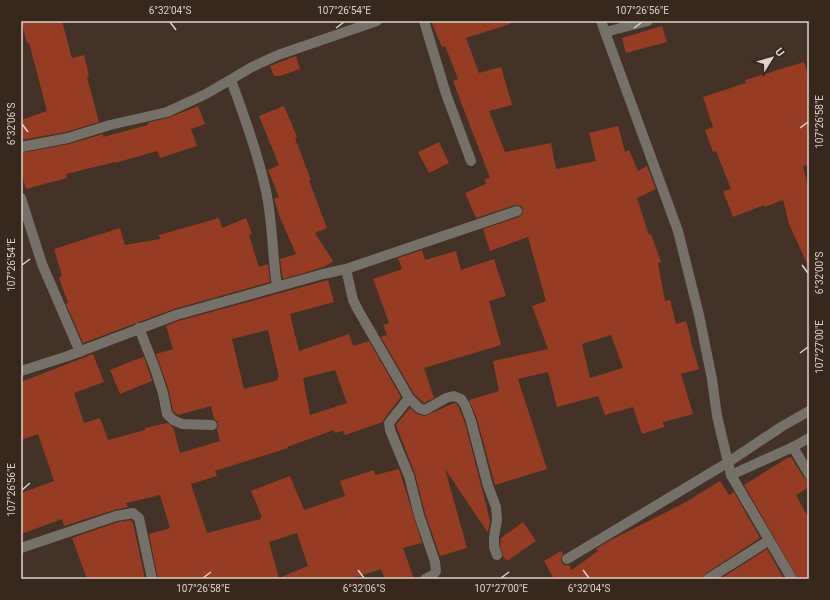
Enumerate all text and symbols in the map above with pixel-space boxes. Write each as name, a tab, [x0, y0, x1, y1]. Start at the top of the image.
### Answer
text: 6°32'04"S	[149, 5, 191, 16]
text: 107°26'54"E	[317, 5, 371, 16]
text: 107°26'56"E	[615, 5, 669, 16]
north arrow	[752, 38, 792, 78]
text: U	[772, 45, 787, 59]
text: 107°26'58"E	[814, 95, 825, 149]
text: 6°32'06"S	[6, 103, 17, 145]
text: 107°26'54"E	[6, 238, 17, 292]
text: 6°32'00"S	[814, 252, 825, 294]
text: 107°27'00"E	[814, 320, 825, 374]
text: 107°26'56"E	[6, 463, 17, 517]
text: 107°26'58"E	[176, 583, 230, 594]
text: 6°32'06"S	[343, 583, 385, 594]
text: 107°27'00"E	[474, 583, 528, 594]
text: 6°32'04"S	[568, 583, 610, 594]

